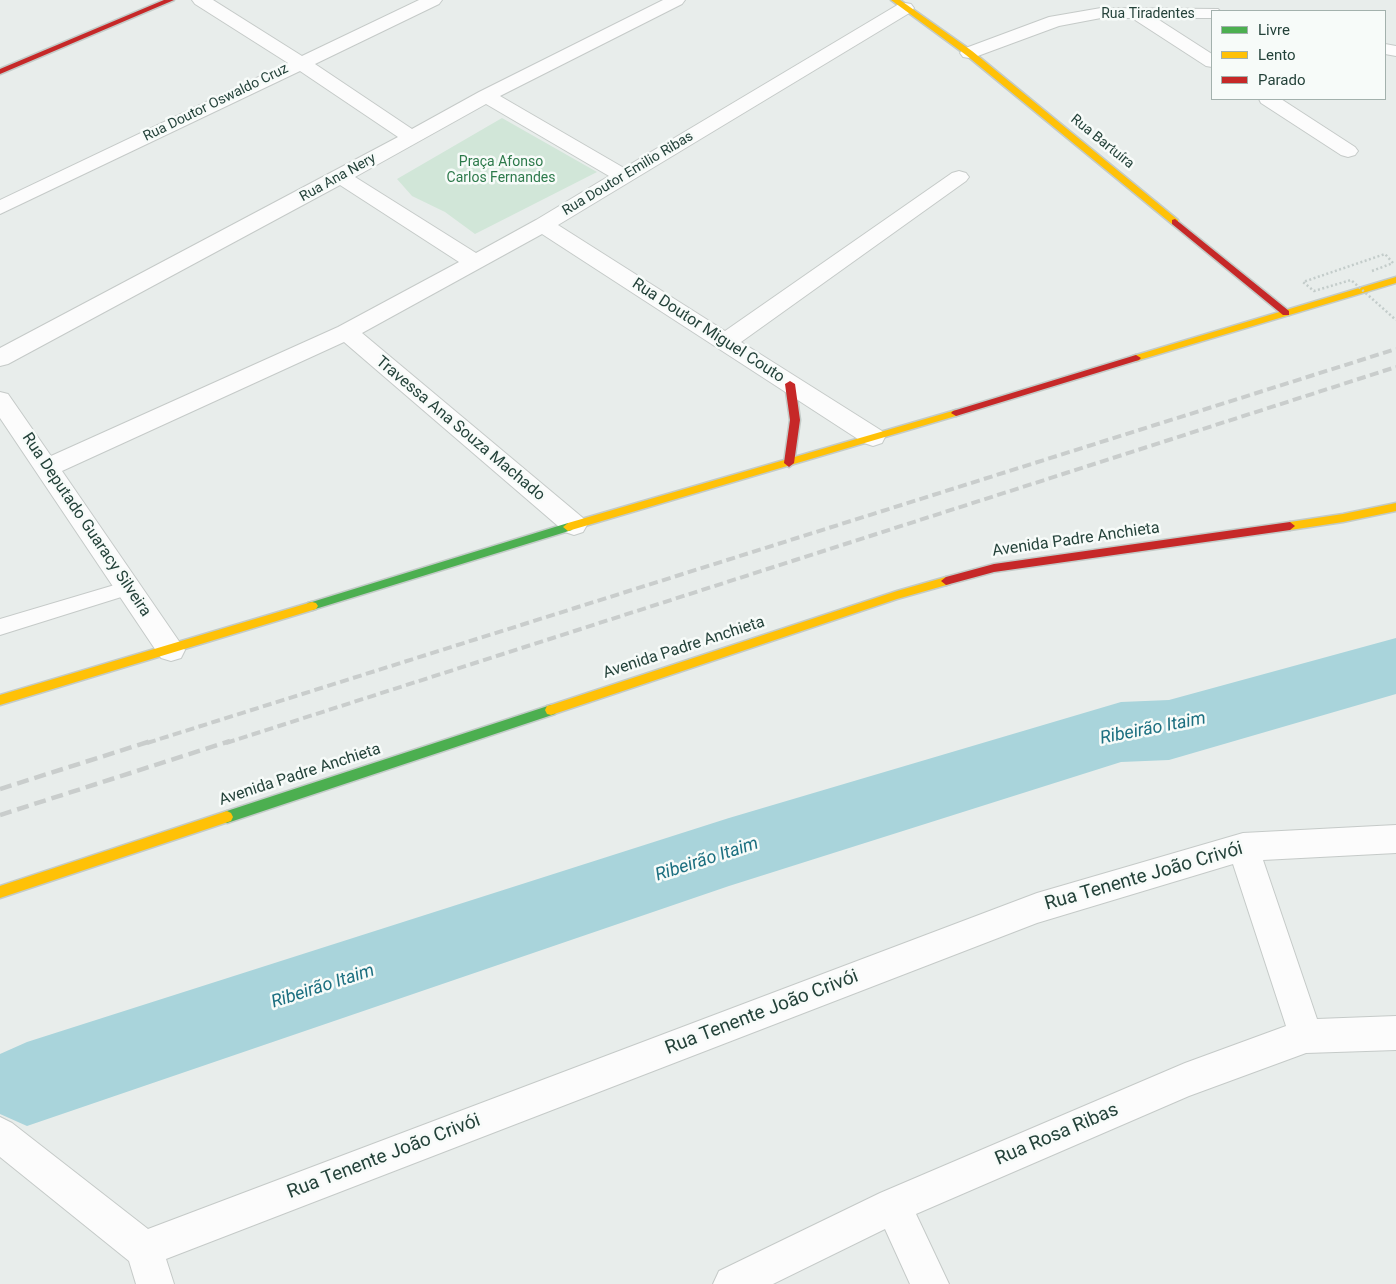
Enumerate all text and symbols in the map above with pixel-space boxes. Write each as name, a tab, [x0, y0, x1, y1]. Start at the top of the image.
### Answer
street label: Rua Tiradentes	[1101, 6, 1195, 22]
legend	[1211, 10, 1386, 100]
text: Livre	[1258, 21, 1290, 39]
text: Lento	[1258, 46, 1296, 64]
street label: Rua Doutor Oswaldo Cruz	[141, 61, 291, 145]
text: Parado	[1258, 71, 1306, 89]
street label: Rua Bartuíra	[1067, 111, 1137, 173]
street label: Rua Doutor Emilio Ribas	[560, 128, 696, 220]
street label: Rua Ana Nery	[297, 150, 379, 206]
park label: Praça Afonso Carlos Fernandes	[447, 154, 555, 186]
street label: Rua Doutor Miguel Couto	[628, 274, 788, 388]
street label: Travessa Ana Souza Machado	[372, 353, 548, 505]
street label: Rua Deputado Guaracy Silveira	[17, 429, 155, 621]
street label: Avenida Padre Anchieta	[991, 519, 1161, 561]
street label: Avenida Padre Anchieta	[601, 613, 767, 683]
water label: Ribeirão Itaim	[1098, 708, 1208, 750]
street label: Avenida Padre Anchieta	[217, 740, 383, 810]
water label: Ribeirão Itaim	[653, 833, 761, 887]
street label: Rua Tenente João Crivói	[1042, 838, 1246, 916]
water label: Ribeirão Itaim	[269, 960, 377, 1014]
street label: Rua Tenente João Crivói	[662, 966, 862, 1060]
street label: Rua Rosa Ribas	[992, 1099, 1122, 1171]
street label: Rua Tenente João Crivói	[284, 1110, 484, 1204]

